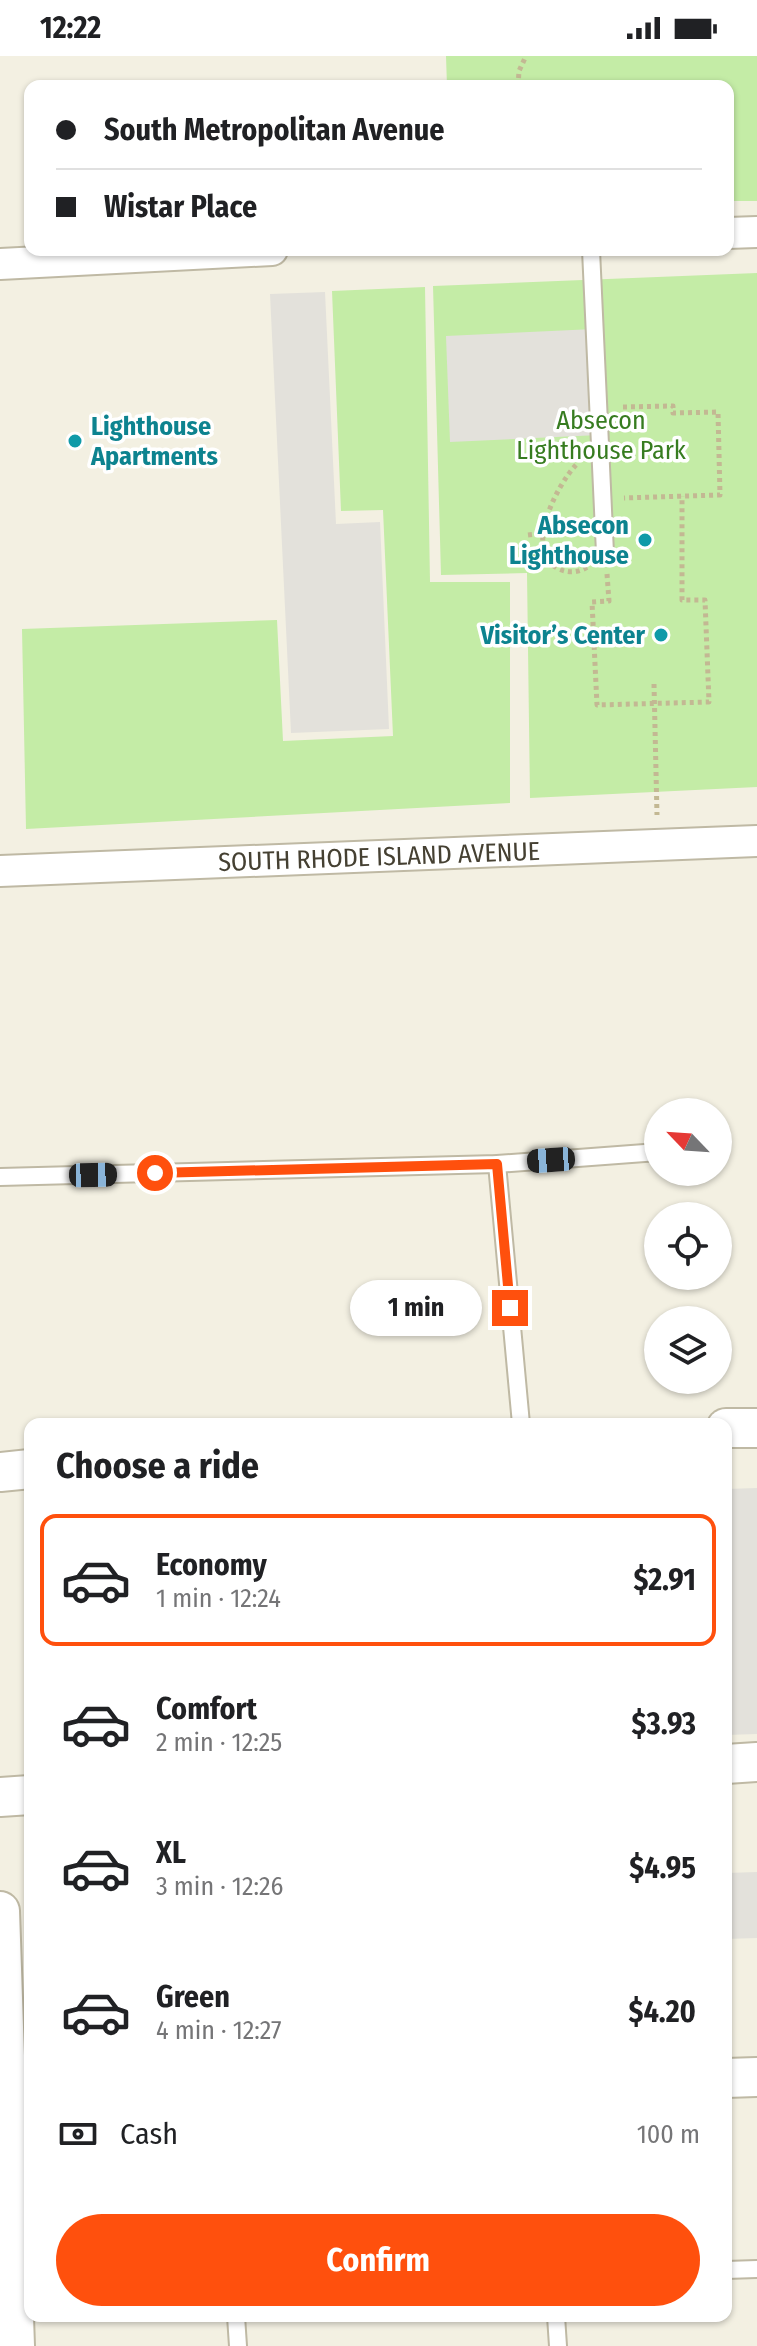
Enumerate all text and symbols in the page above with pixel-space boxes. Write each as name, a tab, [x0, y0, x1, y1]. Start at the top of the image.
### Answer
text: 12:22	[40, 10, 101, 46]
text: South Metropolitan Avenue	[104, 112, 444, 148]
text: Wistar Place	[104, 189, 257, 225]
park label: Absecon Lighthouse Park	[516, 405, 687, 466]
place label: Lighthouse Apartments	[90, 411, 218, 472]
marker: Lighthouse Apartments	[66, 432, 84, 450]
place label: Absecon Lighthouse	[509, 510, 629, 571]
marker: Absecon Lighthouse	[636, 531, 654, 549]
place label: Visitor’s Center	[479, 620, 645, 651]
marker: Visitor’s Center	[652, 626, 670, 644]
street label: SOUTH RHODE ISLAND AVENUE	[218, 836, 540, 878]
north arrow	[644, 1098, 732, 1186]
map controls	[644, 1098, 732, 1394]
car	[526, 1146, 576, 1174]
route start	[137, 1155, 173, 1191]
car	[69, 1163, 117, 1187]
button: locate	[644, 1202, 732, 1290]
callout: 1 min	[350, 1280, 482, 1336]
route end	[492, 1290, 528, 1326]
text: 1 min	[388, 1292, 444, 1323]
button: layers	[644, 1306, 732, 1394]
text: Choose a ride	[56, 1444, 259, 1488]
icon: car	[60, 1544, 132, 1616]
text: Economy	[156, 1547, 267, 1583]
text: $2.91	[634, 1562, 696, 1598]
text: 1 min · 12:24	[156, 1583, 281, 1614]
icon: car	[60, 1688, 132, 1760]
text: Comfort	[156, 1691, 257, 1727]
text: $3.93	[632, 1706, 696, 1742]
text: 2 min · 12:25	[156, 1727, 282, 1758]
icon: car	[60, 1832, 132, 1904]
text: XL	[156, 1835, 186, 1871]
text: $4.95	[629, 1850, 696, 1886]
text: 3 min · 12:26	[156, 1871, 283, 1902]
icon: car	[60, 1976, 132, 2048]
text: Green	[156, 1979, 230, 2015]
text: $4.20	[629, 1994, 696, 2030]
text: 4 min · 12:27	[156, 2015, 282, 2046]
icon: cash	[56, 2112, 100, 2156]
text: Cash	[120, 2116, 178, 2152]
text: 100 m	[637, 2119, 700, 2150]
button: Confirm	[56, 2214, 700, 2306]

